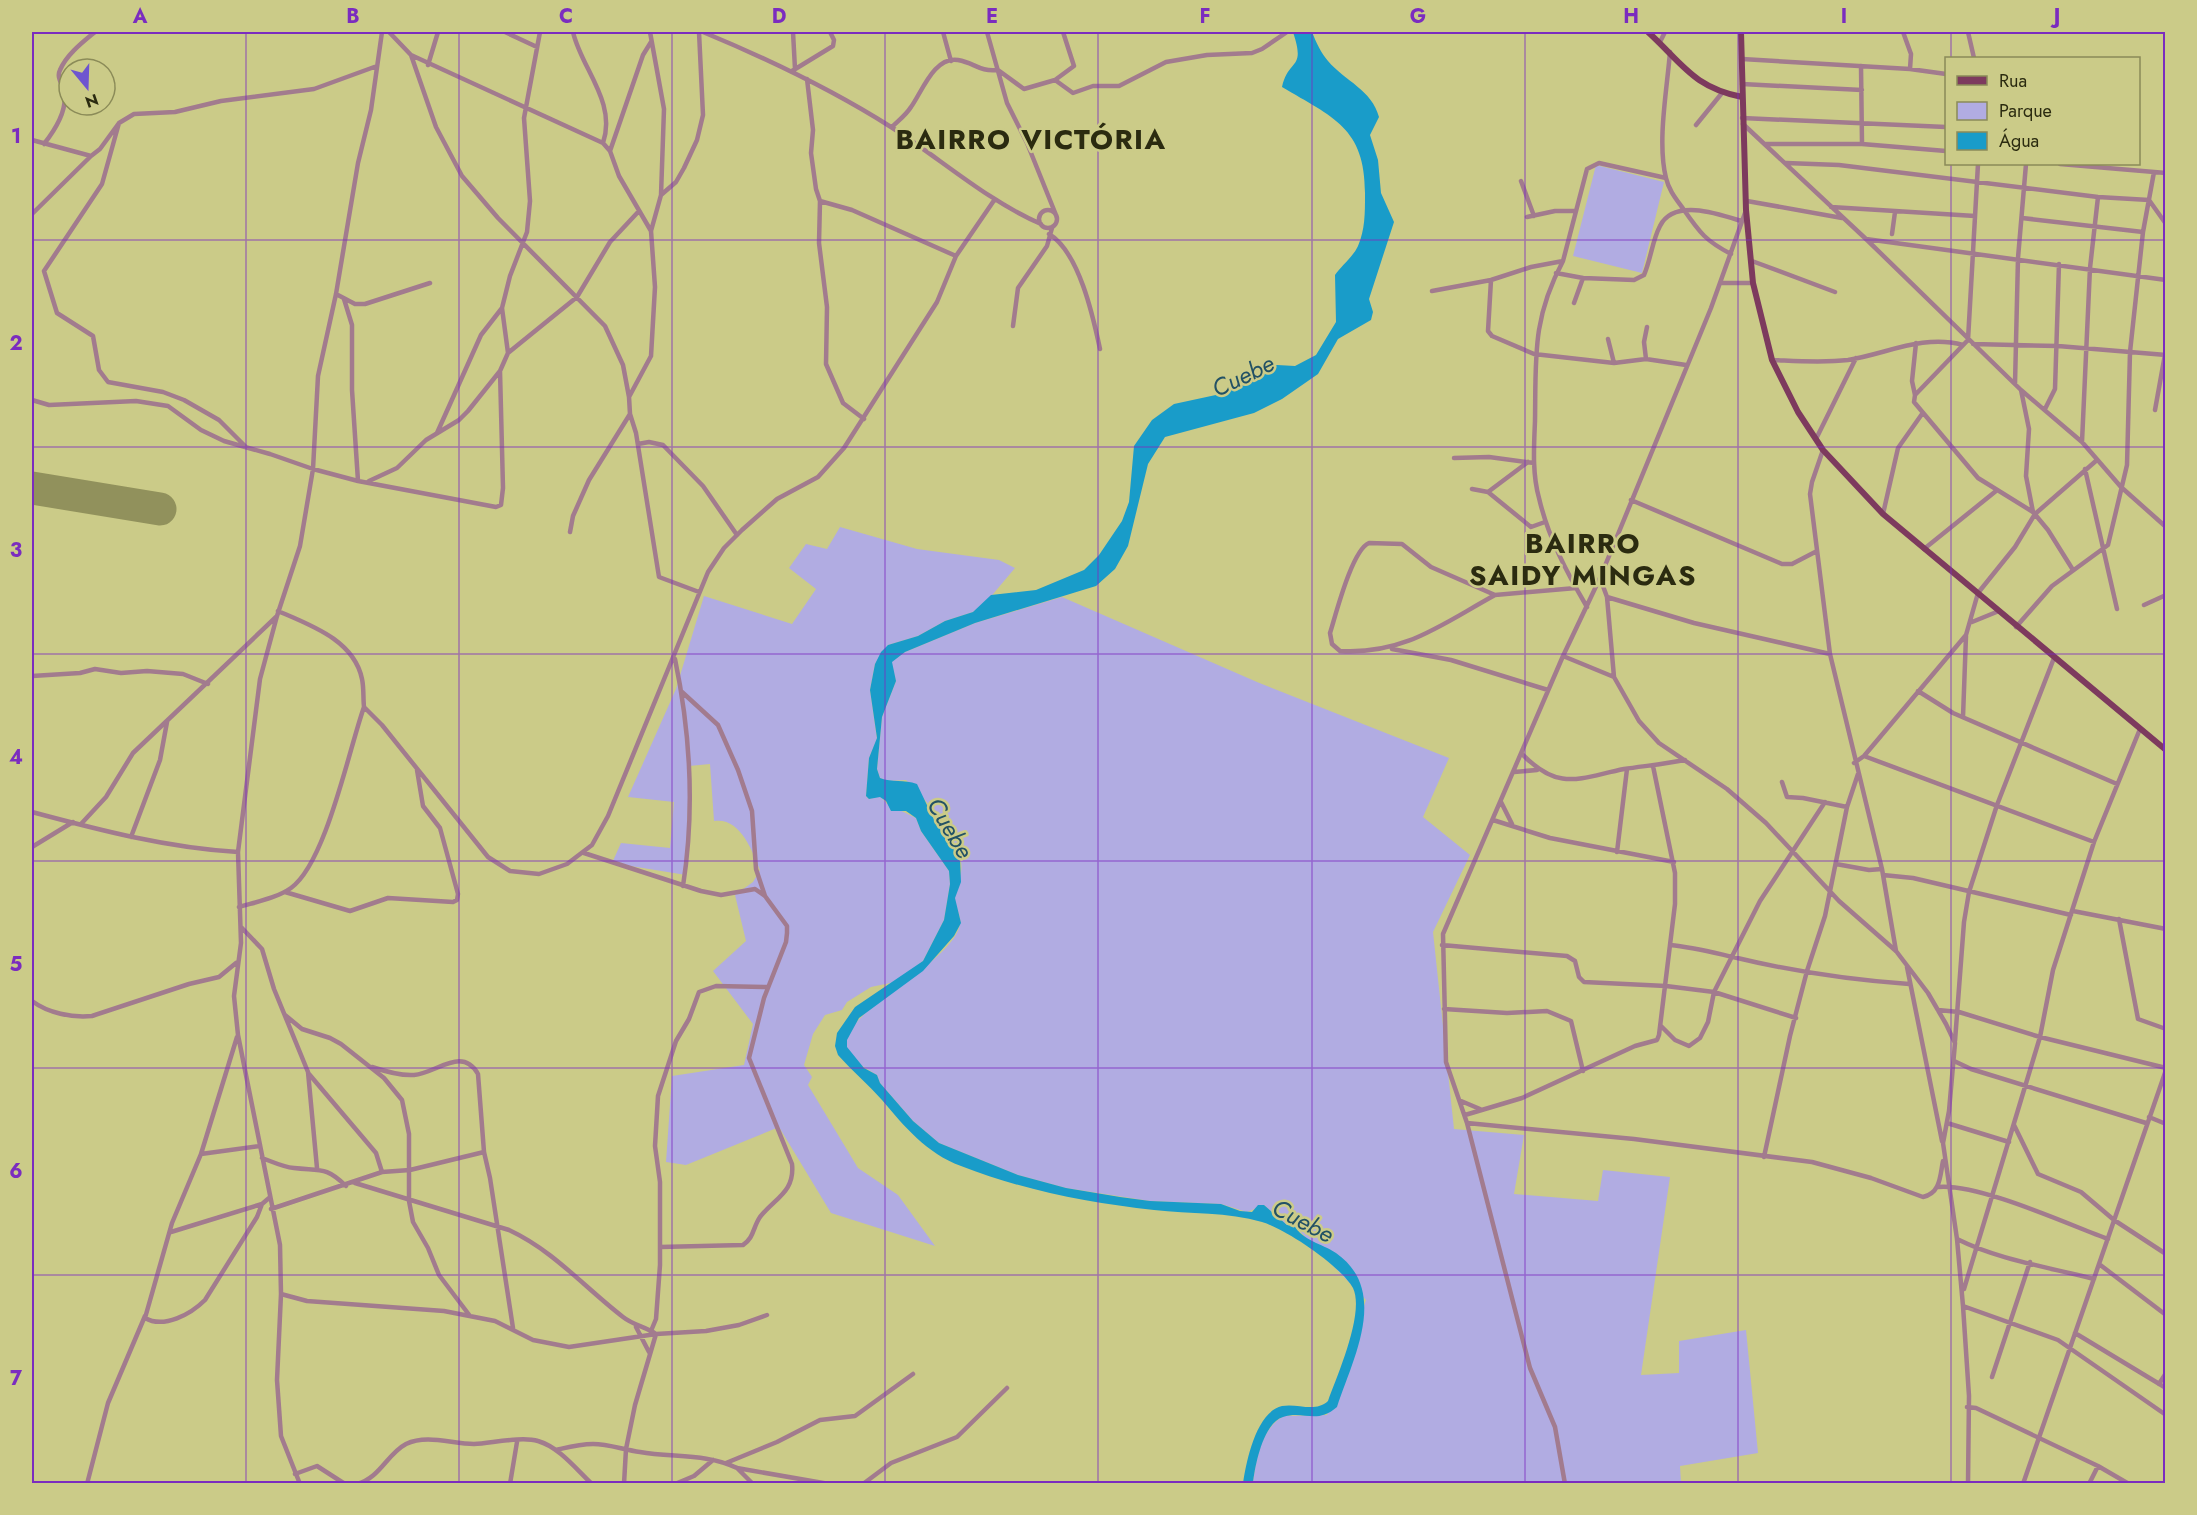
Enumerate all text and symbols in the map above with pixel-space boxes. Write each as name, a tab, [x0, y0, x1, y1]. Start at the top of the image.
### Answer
text: A	[132, 2, 148, 31]
text: B	[346, 2, 360, 31]
text: C	[559, 2, 573, 31]
text: D	[772, 2, 786, 31]
text: E	[986, 2, 998, 31]
text: F	[1199, 2, 1211, 31]
text: G	[1410, 2, 1426, 31]
text: H	[1623, 2, 1639, 31]
text: I	[1841, 2, 1847, 31]
text: J	[2050, 2, 2060, 31]
north arrow	[57, 57, 117, 117]
legend	[1945, 57, 2140, 165]
text: Rua	[1999, 68, 2027, 94]
text: N	[82, 88, 101, 114]
text: Parque	[1999, 98, 2052, 124]
district label: BAIRRO VICTÓRIA	[895, 119, 1167, 160]
text: 1	[11, 122, 21, 151]
text: Água	[1999, 128, 2039, 154]
text: 2	[9, 329, 23, 358]
water label: Cuebe	[1206, 345, 1280, 406]
district label: BAIRRO SAIDY MINGAS	[1469, 523, 1697, 596]
text: 3	[10, 536, 22, 565]
text: 4	[9, 743, 23, 772]
water label: Cuebe	[919, 791, 982, 865]
text: 5	[10, 950, 23, 979]
text: 6	[9, 1157, 23, 1186]
water label: Cuebe	[1266, 1190, 1340, 1251]
text: 7	[10, 1364, 23, 1393]

